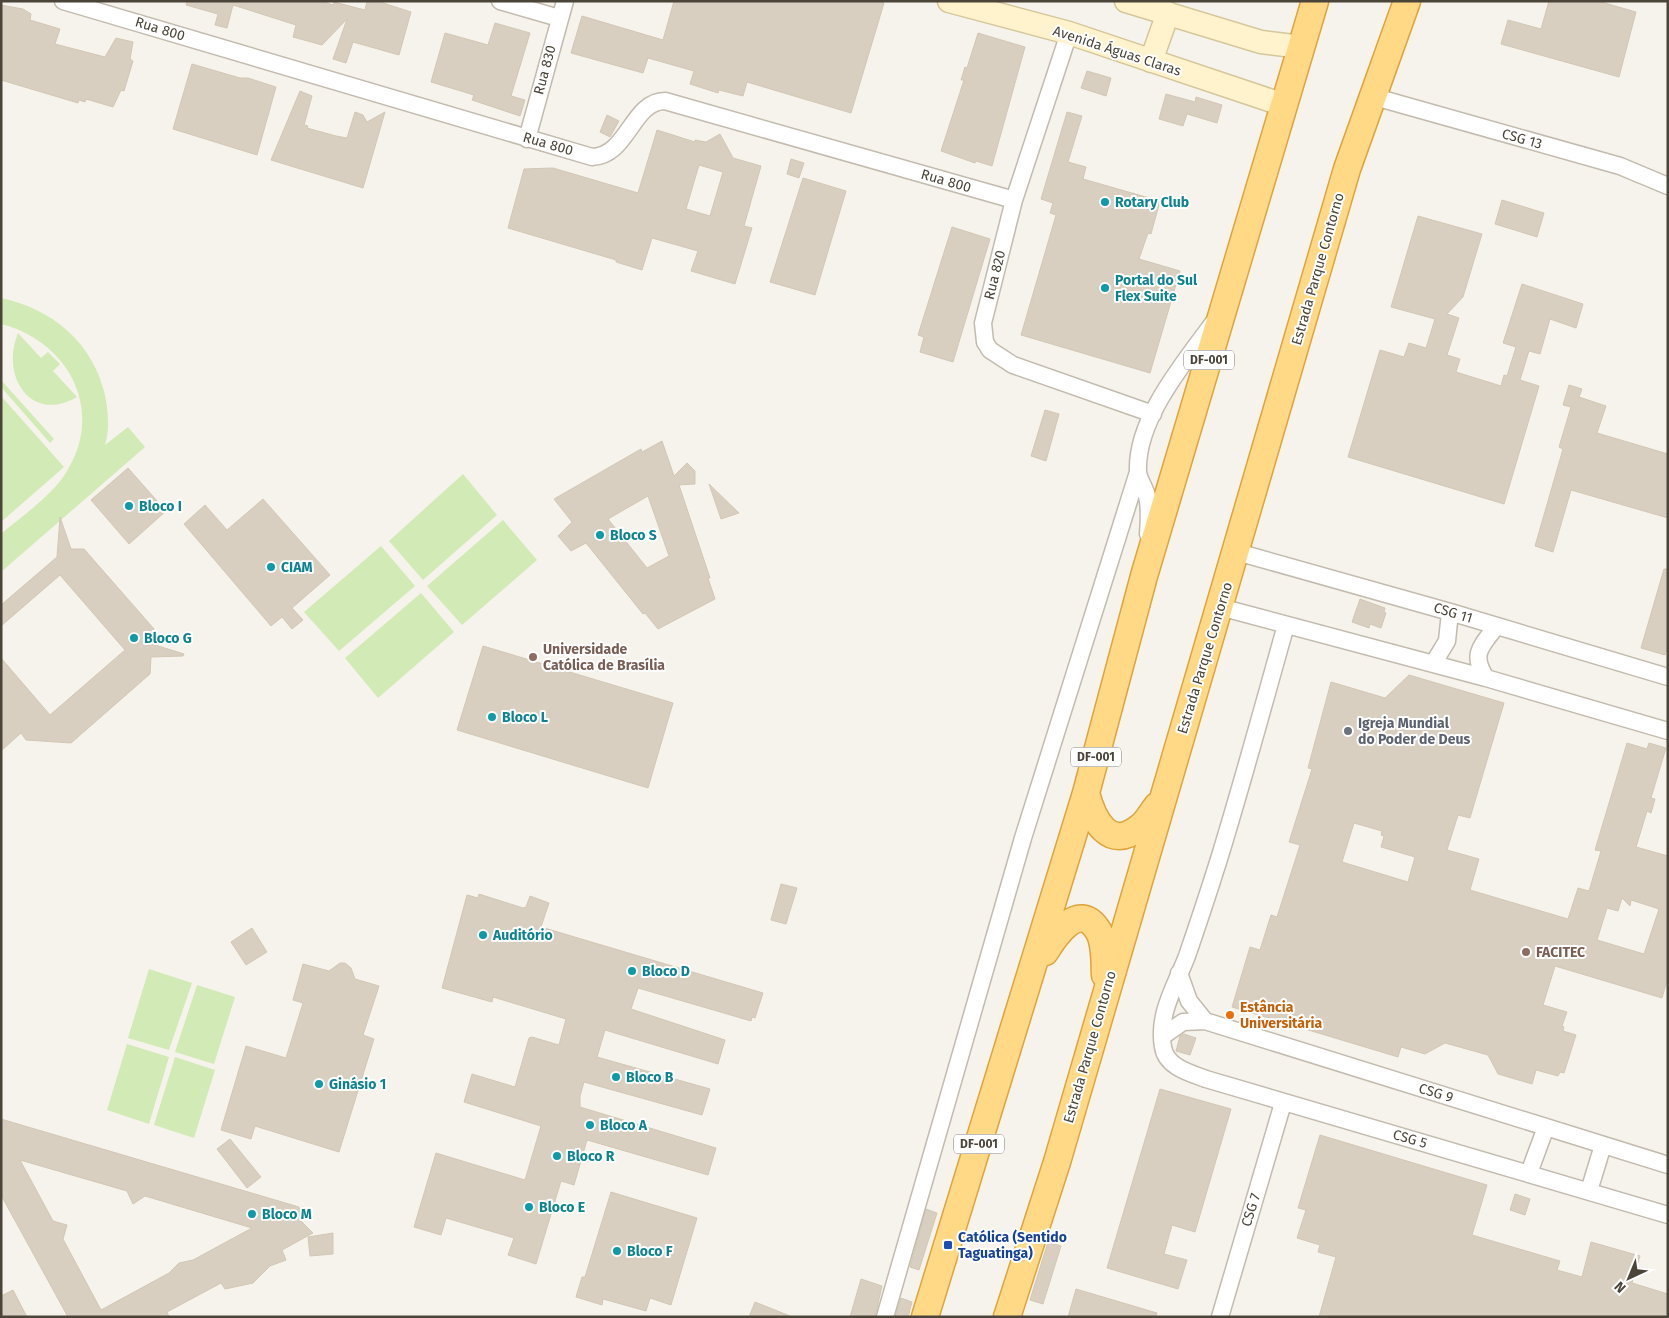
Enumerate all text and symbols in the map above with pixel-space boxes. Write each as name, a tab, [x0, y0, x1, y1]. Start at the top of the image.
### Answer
street label: Rua 800	[133, 13, 187, 45]
street label: Avenida Águas Claras	[1051, 21, 1184, 80]
street label: Rua 830	[530, 43, 560, 97]
street label: CSG 13	[1500, 125, 1544, 153]
street label: Rua 800	[521, 129, 575, 159]
street label: Rua 800	[919, 166, 973, 196]
street label: Estrada Parque Contorno	[1288, 191, 1348, 347]
place label: Rotary Club	[1115, 194, 1189, 211]
marker: Rotary Club	[1099, 196, 1111, 208]
street label: Rua 820	[981, 248, 1009, 301]
place label: Portal do Sul Flex Suite	[1115, 272, 1198, 305]
marker: Portal do Sul Flex Suite	[1099, 282, 1111, 294]
road number: DF-001	[1184, 350, 1234, 370]
place label: Bloco I	[139, 498, 182, 515]
marker: Bloco I	[123, 500, 135, 512]
place label: Bloco S	[610, 527, 657, 544]
marker: Bloco S	[594, 529, 606, 541]
place label: CIAM	[281, 559, 312, 576]
marker: CIAM	[265, 561, 277, 573]
street label: Estrada Parque Contorno	[1174, 580, 1236, 736]
street label: CSG 11	[1431, 599, 1475, 627]
place label: Bloco G	[144, 630, 192, 647]
marker: Bloco G	[128, 632, 140, 644]
place label: Universidade Católica de Brasília	[543, 641, 665, 674]
marker: Universidade Católica de Brasília	[527, 651, 539, 663]
place label: Bloco L	[502, 709, 548, 726]
marker: Bloco L	[486, 711, 498, 723]
place label: Igreja Mundial do Poder de Deus	[1358, 715, 1470, 748]
marker: Igreja Mundial do Poder de Deus	[1342, 725, 1354, 737]
road number: DF-001	[1071, 748, 1121, 766]
place label: Auditório	[492, 927, 553, 944]
marker: Auditório	[477, 929, 489, 941]
place label: FACITEC	[1536, 944, 1585, 961]
marker: FACITEC	[1520, 946, 1532, 958]
place label: Bloco D	[642, 963, 690, 980]
marker: Bloco D	[626, 965, 638, 977]
street label: Estrada Parque Contorno	[1060, 969, 1120, 1125]
place label: Estância Universitária	[1240, 999, 1323, 1032]
marker: Estância Universitária	[1224, 1009, 1236, 1021]
place label: Bloco B	[626, 1069, 674, 1086]
marker: Bloco B	[610, 1071, 622, 1083]
place label: Ginásio 1	[329, 1076, 386, 1093]
marker: Ginásio 1	[313, 1078, 325, 1090]
street label: CSG 9	[1417, 1080, 1455, 1106]
place label: Bloco A	[600, 1117, 648, 1134]
marker: Bloco A	[584, 1119, 596, 1131]
street label: CSG 5	[1391, 1126, 1429, 1152]
road number: DF-001	[954, 1134, 1004, 1154]
place label: Bloco R	[567, 1148, 615, 1165]
marker: Bloco R	[551, 1150, 563, 1162]
street label: CSG 7	[1238, 1191, 1264, 1229]
place label: Bloco E	[539, 1199, 585, 1216]
marker: Bloco E	[523, 1201, 535, 1213]
place label: Bloco M	[262, 1206, 312, 1223]
marker: Bloco M	[246, 1208, 258, 1220]
place label: Católica (Sentido Taguatinga)	[958, 1229, 1067, 1262]
marker: Católica (Sentido Taguatinga)	[942, 1239, 954, 1251]
place label: Bloco F	[627, 1243, 673, 1260]
marker: Bloco F	[611, 1245, 623, 1257]
north arrow	[1604, 1253, 1654, 1303]
text: N	[1611, 1278, 1630, 1296]

